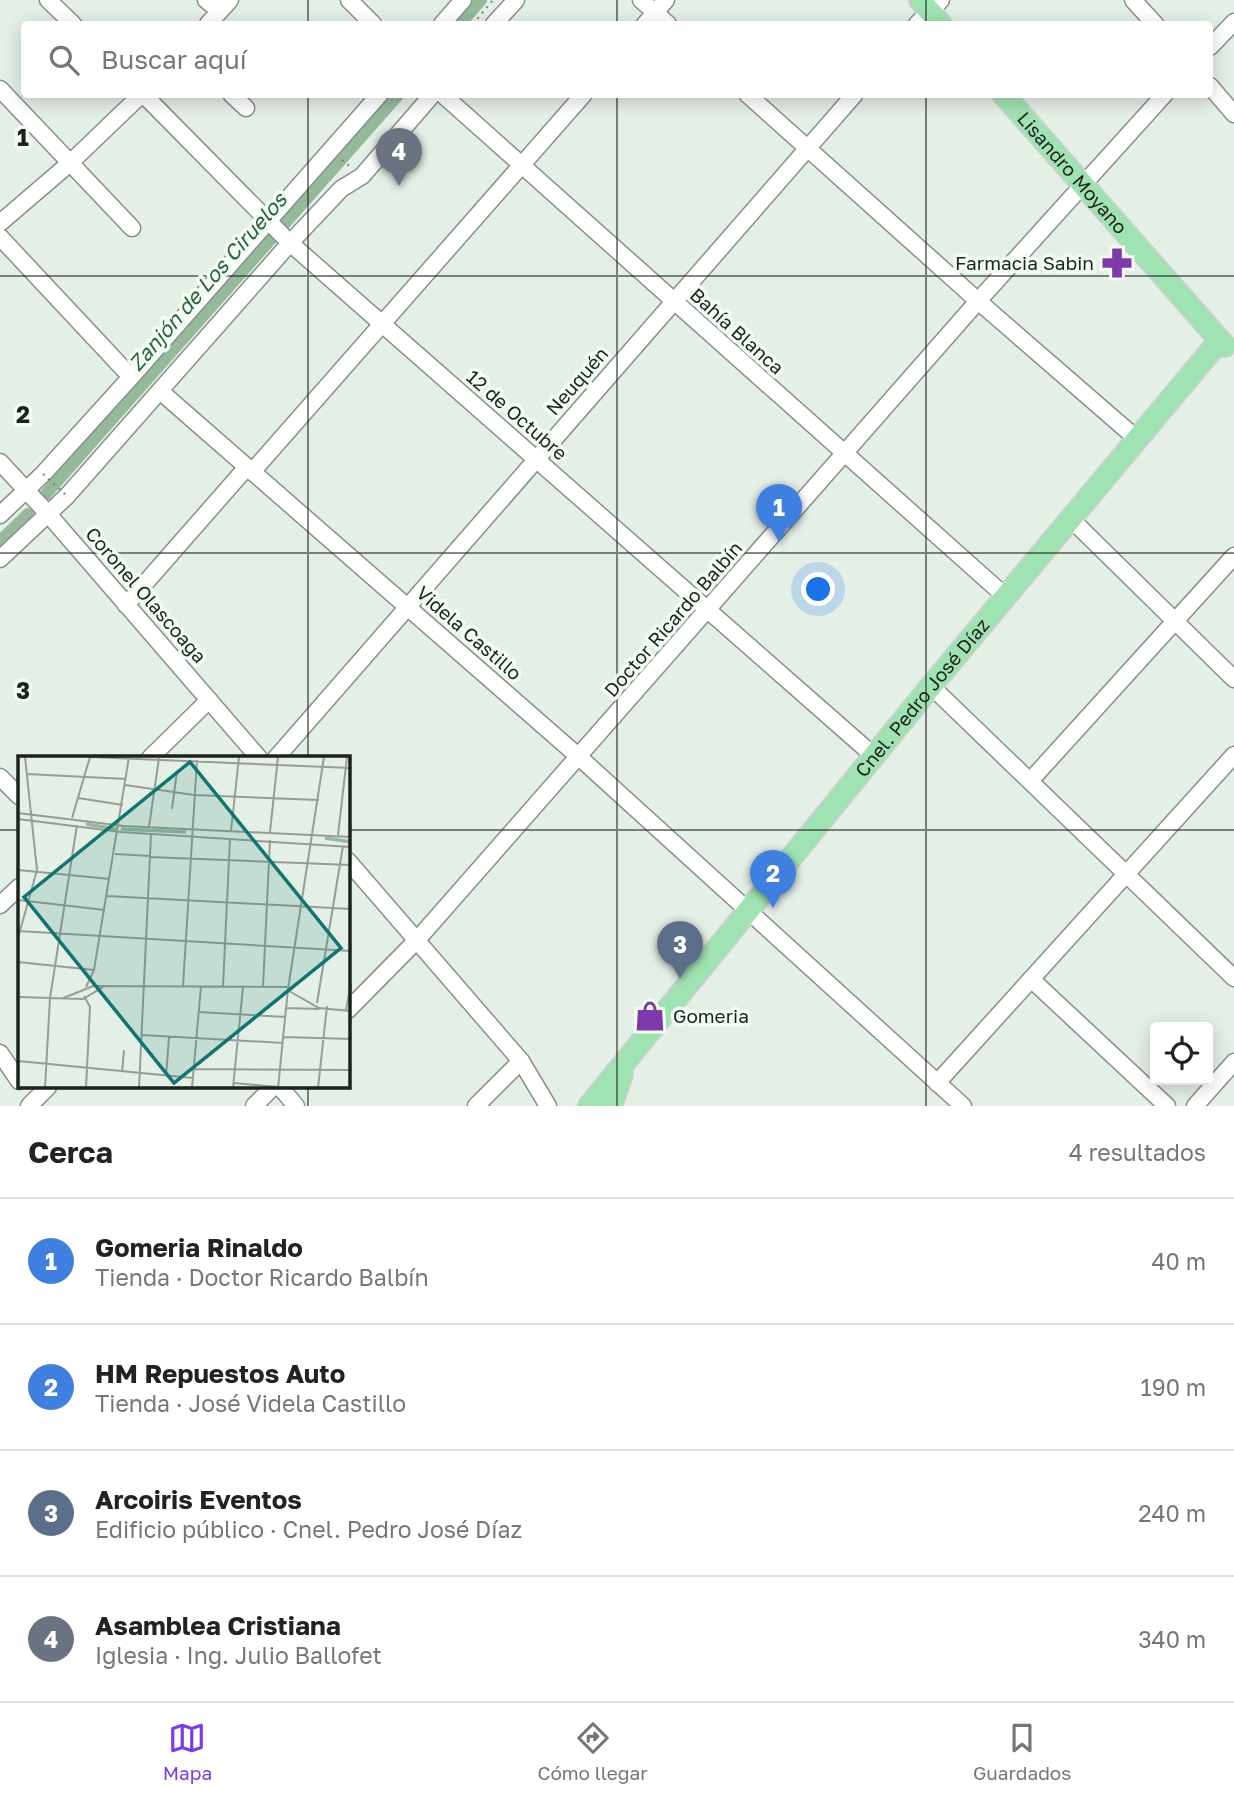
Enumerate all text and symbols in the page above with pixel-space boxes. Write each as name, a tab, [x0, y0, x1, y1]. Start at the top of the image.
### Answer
search box	[21, 21, 1213, 98]
icon: search	[45, 41, 83, 79]
text: Buscar aquí	[101, 44, 247, 75]
street label: Lisandro Moyano	[1013, 107, 1133, 238]
text: 1	[17, 123, 29, 151]
pin: 4	[376, 128, 422, 186]
water label: Zanjón de Los Ciruelos	[123, 186, 292, 376]
pharmacy icon: Farmacia Sabin	[1100, 246, 1134, 280]
place label: Farmacia Sabin	[955, 251, 1094, 274]
street label: Bahía Blanca	[686, 283, 789, 379]
street label: Neuquén	[541, 342, 612, 419]
street label: 12 de Octubre	[462, 365, 572, 465]
text: 2	[16, 400, 30, 428]
pin: 1	[756, 484, 802, 542]
street label: Coronel Olascoaga	[81, 522, 212, 667]
street label: Doctor Ricardo Balbín	[599, 536, 746, 701]
your location	[801, 572, 835, 606]
street label: Videla Castillo	[412, 581, 527, 685]
street label: Cnel. Pedro José Díaz	[850, 613, 994, 781]
text: 3	[16, 676, 30, 704]
inset map	[18, 756, 350, 1088]
pin: 2	[750, 850, 796, 908]
pin: 3	[657, 921, 703, 979]
shop icon: Gomeria	[633, 999, 667, 1033]
place label: Gomeria	[673, 1004, 749, 1027]
map controls	[1150, 1022, 1213, 1085]
button: locate	[1150, 1022, 1213, 1085]
text: Cerca	[28, 1134, 113, 1170]
text: 4 resultados	[1069, 1138, 1206, 1166]
text: Gomeria Rinaldo	[95, 1232, 303, 1263]
text: 1	[45, 1247, 57, 1275]
text: 40 m	[1152, 1247, 1206, 1275]
text: Tienda · Doctor Ricardo Balbín	[95, 1263, 429, 1291]
text: HM Repuestos Auto	[95, 1358, 345, 1389]
text: 2	[44, 1373, 58, 1401]
text: 190 m	[1141, 1373, 1206, 1401]
text: Tienda · José Videla Castillo	[95, 1389, 406, 1417]
text: Arcoiris Eventos	[95, 1484, 302, 1515]
text: 3	[44, 1499, 58, 1527]
text: 240 m	[1138, 1499, 1206, 1527]
text: Edificio público · Cnel. Pedro José Díaz	[95, 1515, 522, 1543]
text: Asamblea Cristiana	[95, 1610, 341, 1641]
text: 4	[44, 1625, 58, 1653]
text: 340 m	[1138, 1625, 1206, 1653]
text: Iglesia · Ing. Julio Ballofet	[95, 1641, 382, 1669]
tab: Mapa	[163, 1719, 212, 1784]
tab: Cómo llegar	[537, 1719, 648, 1784]
tab: Guardados	[973, 1719, 1071, 1784]

